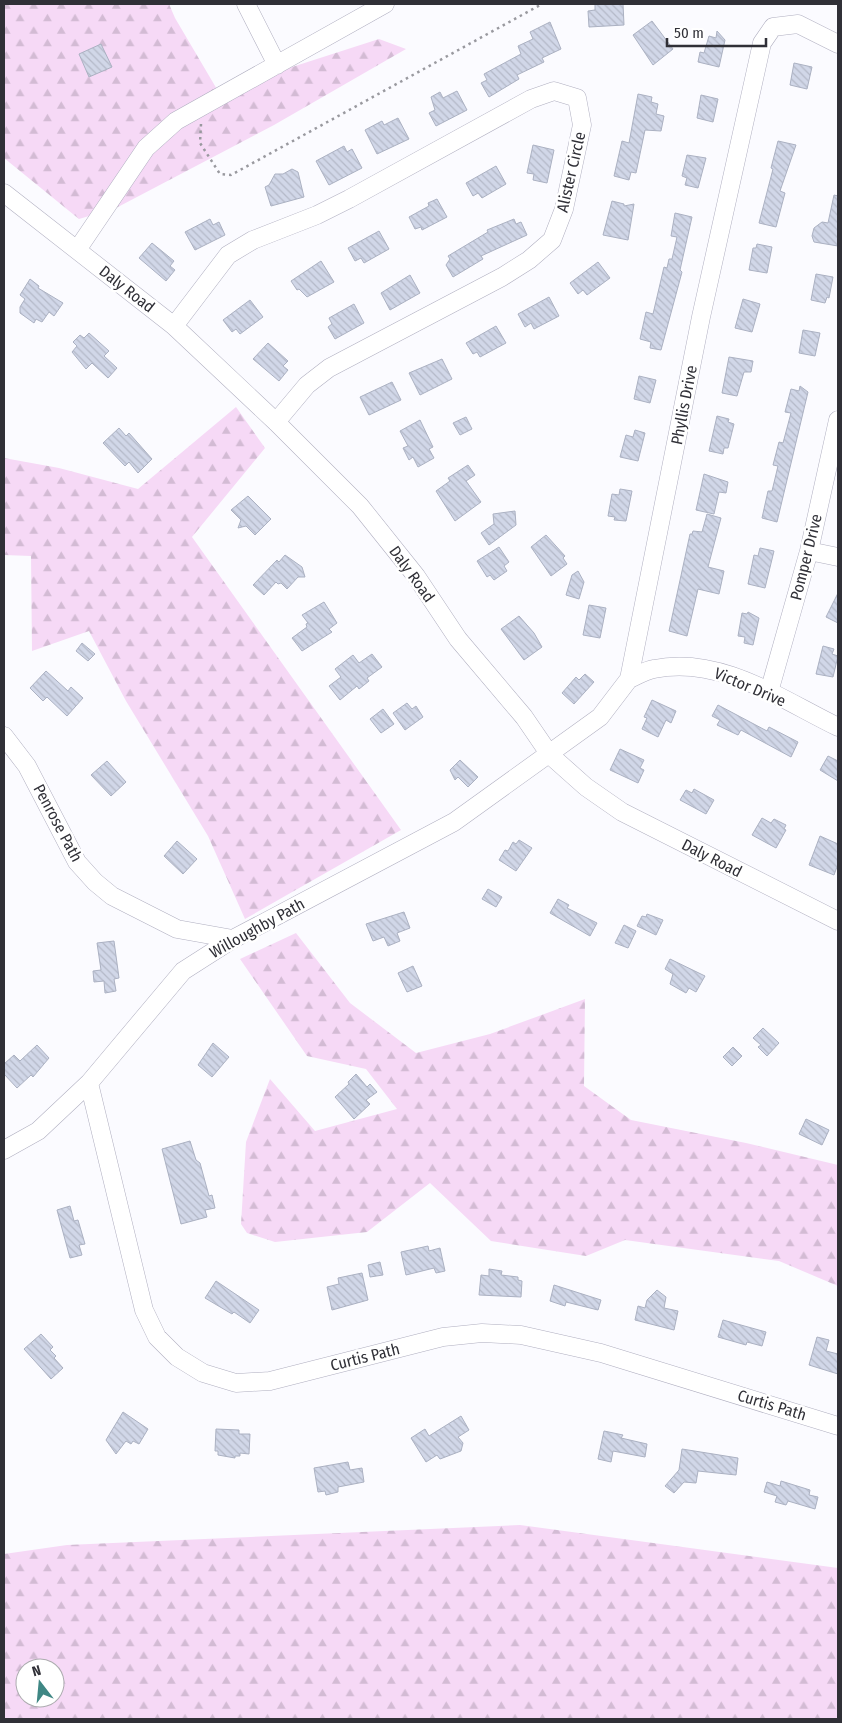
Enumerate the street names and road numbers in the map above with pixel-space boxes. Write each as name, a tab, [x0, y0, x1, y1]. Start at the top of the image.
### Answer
street label: Alister Circle	[553, 130, 589, 214]
street label: Daly Road	[96, 262, 158, 316]
street label: Phyllis Drive	[667, 364, 701, 446]
street label: Pomper Drive	[786, 512, 826, 602]
street label: Daly Road	[385, 542, 439, 606]
street label: Victor Drive	[711, 663, 789, 711]
street label: Penrose Path	[30, 781, 86, 865]
street label: Daly Road	[679, 835, 745, 881]
street label: Willoughby Path	[206, 894, 308, 962]
street label: Curtis Path	[328, 1339, 402, 1375]
street label: Curtis Path	[735, 1386, 809, 1424]

